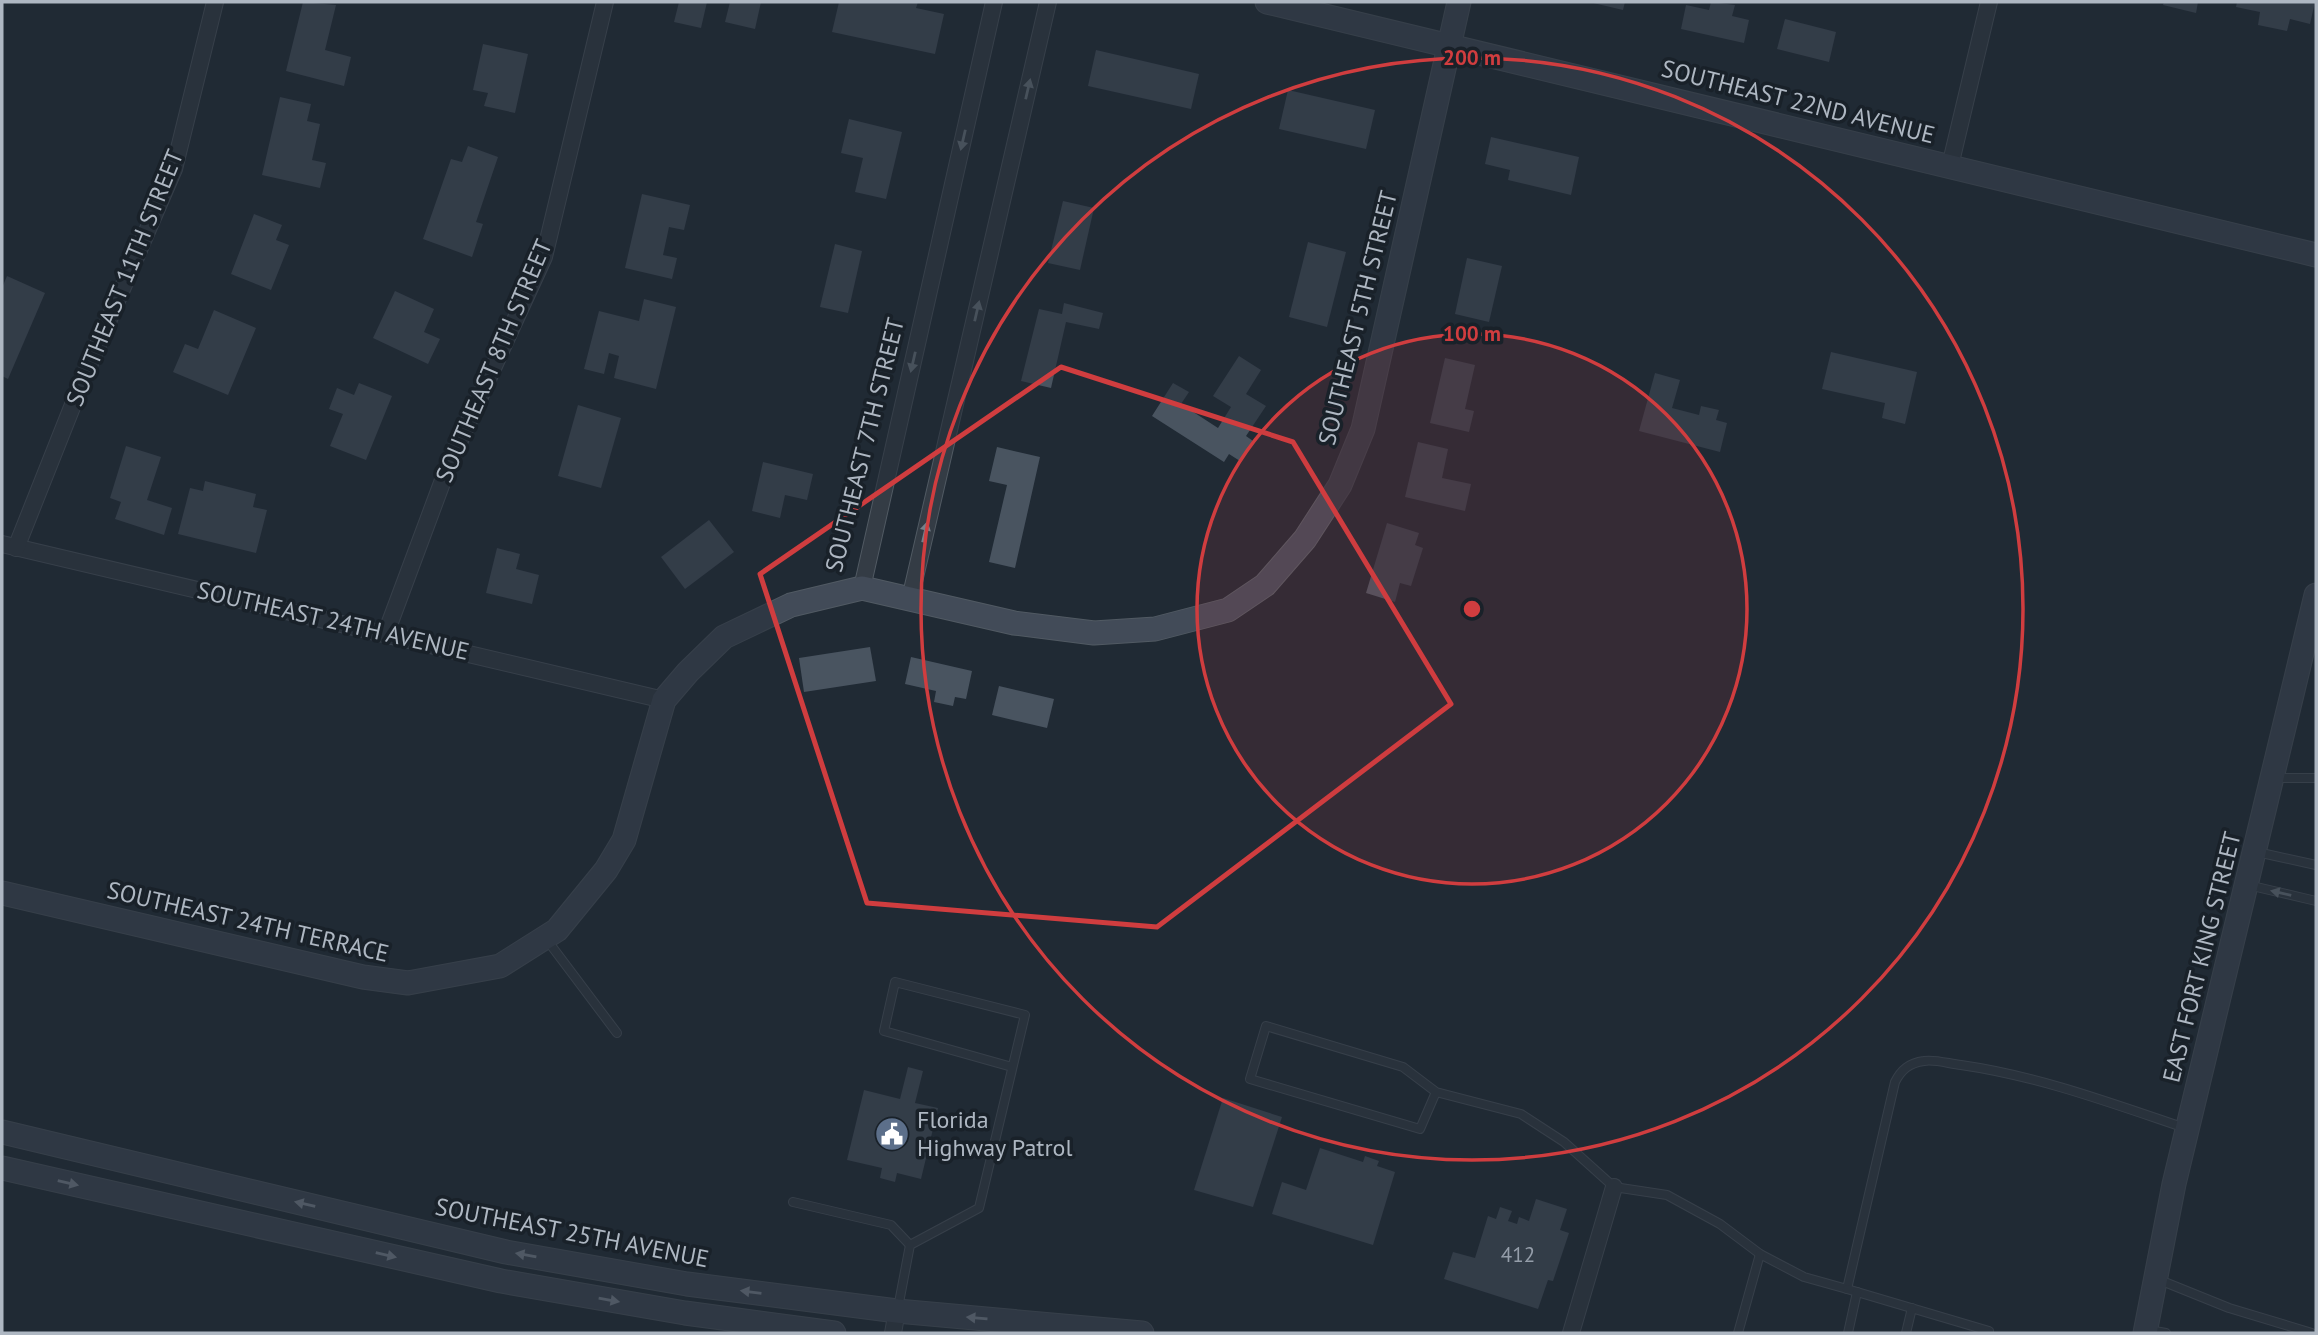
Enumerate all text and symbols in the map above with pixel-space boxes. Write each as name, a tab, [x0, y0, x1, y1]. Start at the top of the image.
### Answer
text: 200 m	[1443, 44, 1501, 71]
street label: SOUTHEAST 22ND AVENUE	[1658, 53, 1938, 150]
one-way arrow	[1022, 78, 1033, 100]
one-way arrow	[958, 129, 969, 151]
street label: SOUTHEAST 11TH STREET	[59, 145, 190, 411]
street label: SOUTHEAST 5TH STREET	[1311, 188, 1404, 448]
street label: SOUTHEAST 8TH STREET	[428, 235, 559, 487]
one-way arrow	[971, 300, 982, 322]
street label: SOUTHEAST 7TH STREET	[818, 315, 911, 575]
text: 100 m	[1443, 320, 1501, 347]
one-way arrow	[908, 351, 919, 373]
one-way arrow	[920, 521, 931, 543]
street label: SOUTHEAST 24TH AVENUE	[194, 574, 472, 667]
centre of rings	[1460, 597, 1484, 621]
street label: EAST FORT KING STREET	[2155, 828, 2248, 1085]
street label: SOUTHEAST 24TH TERRACE	[104, 874, 392, 969]
one-way arrow	[2270, 887, 2292, 898]
place label: Florida Highway Patrol	[917, 1104, 1073, 1163]
public building icon: Florida Highway Patrol	[873, 1115, 911, 1153]
one-way arrow	[57, 1178, 79, 1189]
street label: SOUTHEAST 25TH AVENUE	[433, 1191, 712, 1274]
one-way arrow	[294, 1198, 316, 1209]
house number: 412	[1501, 1241, 1535, 1268]
one-way arrow	[375, 1249, 397, 1260]
one-way arrow	[515, 1249, 537, 1260]
one-way arrow	[740, 1286, 762, 1297]
one-way arrow	[598, 1295, 620, 1306]
one-way arrow	[966, 1312, 988, 1323]

